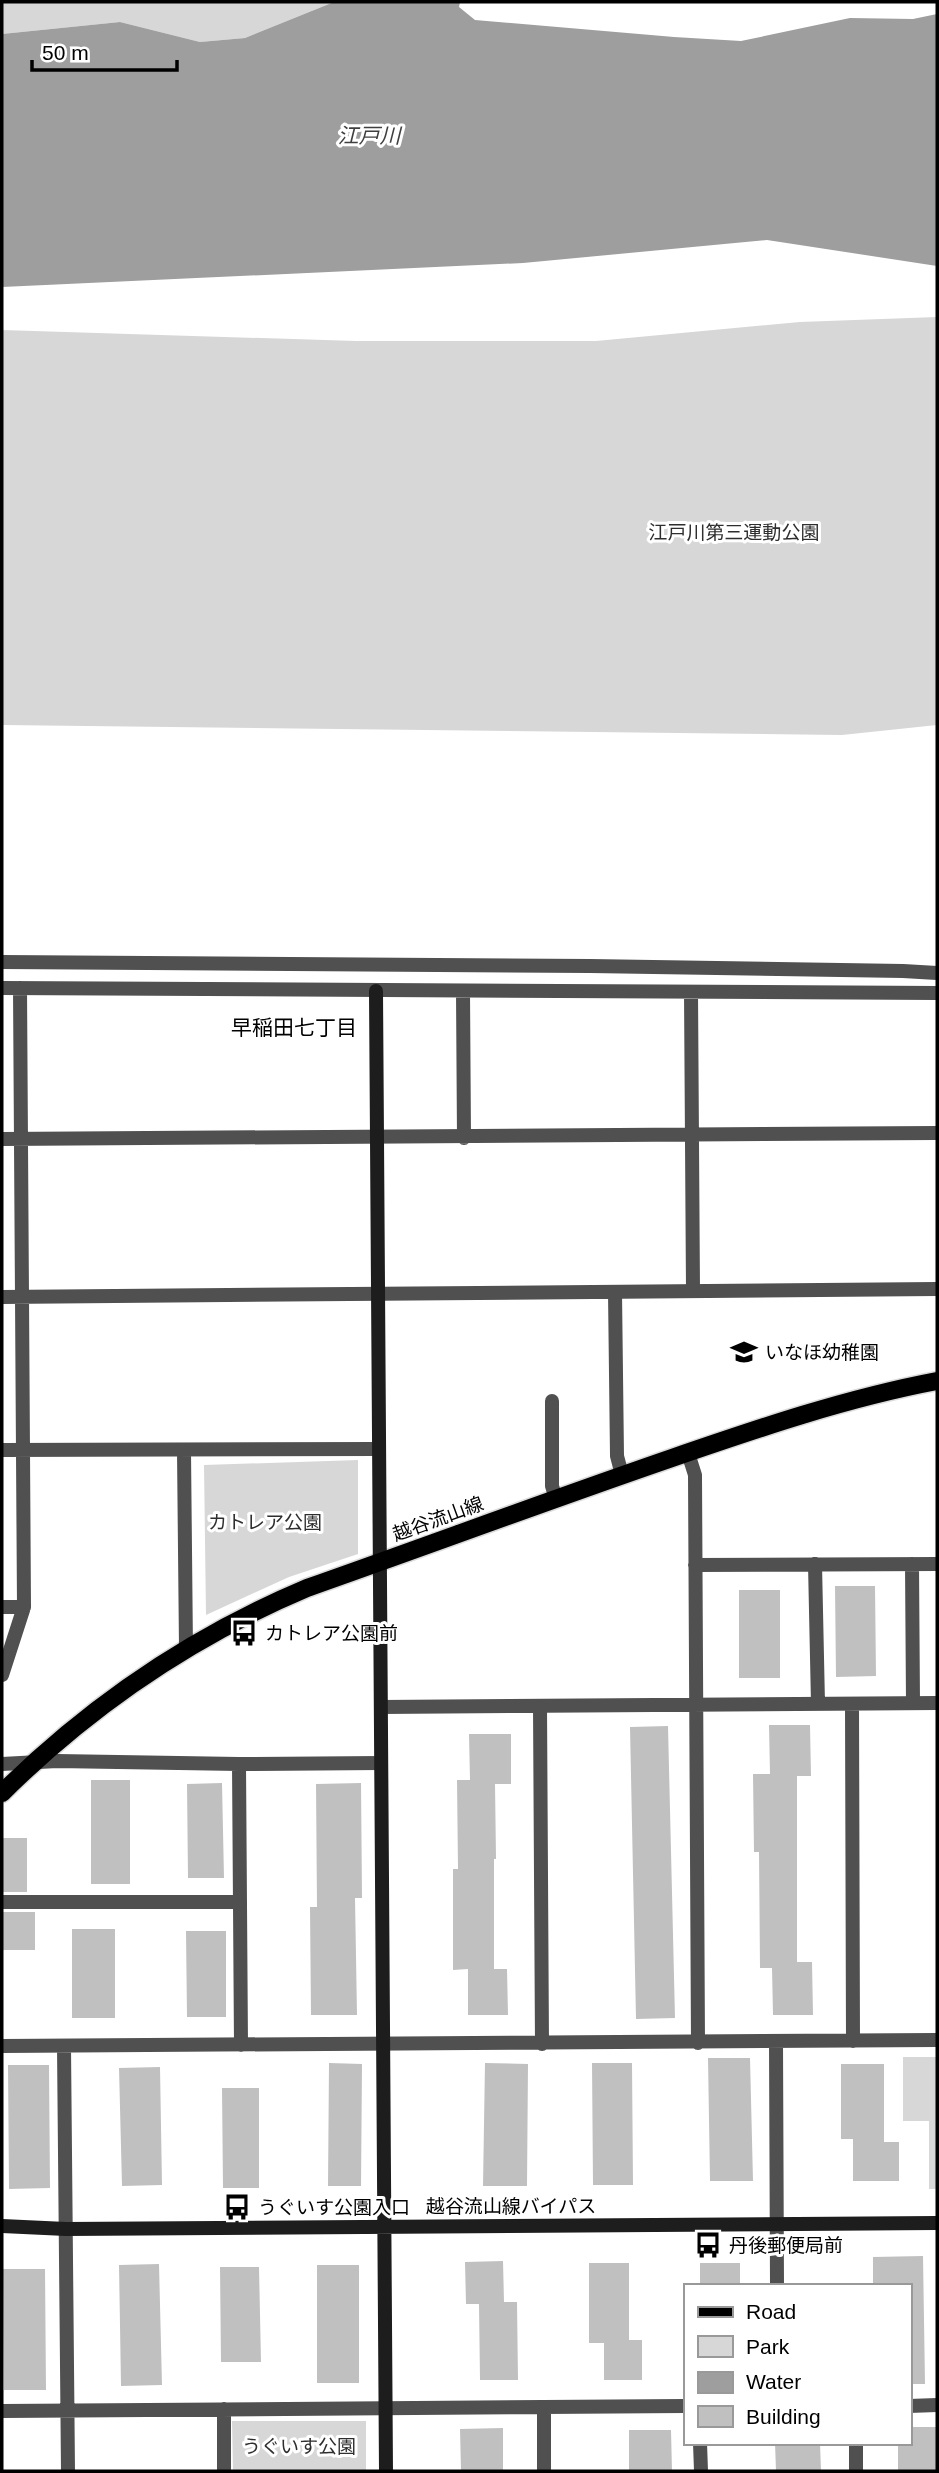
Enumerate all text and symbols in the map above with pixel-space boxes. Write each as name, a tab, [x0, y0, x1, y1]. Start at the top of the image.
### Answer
scale bar	[32, 28, 177, 72]
text: 50 m	[42, 41, 89, 64]
water label: 江戸川	[338, 124, 402, 147]
park label: 江戸川第三運動公園	[648, 522, 820, 543]
district label: 早稲田七丁目	[231, 1016, 357, 1039]
school or university icon: いなほ幼稚園	[729, 1337, 759, 1367]
place label: いなほ幼稚園	[765, 1342, 879, 1363]
street label: 越谷流山線	[390, 1493, 486, 1545]
park label: カトレア公園	[208, 1512, 322, 1533]
bus stop icon: カトレア公園前	[229, 1618, 259, 1648]
place label: カトレア公園前	[265, 1623, 398, 1644]
bus stop icon: うぐいす公園入口	[222, 2192, 252, 2222]
street label: 越谷流山線バイパス	[426, 2196, 596, 2217]
place label: うぐいす公園入口	[258, 2197, 410, 2218]
bus stop icon: 丹後郵便局前	[693, 2230, 723, 2260]
place label: 丹後郵便局前	[729, 2235, 843, 2256]
legend	[684, 2284, 911, 2445]
text: Road	[746, 2300, 796, 2323]
text: Park	[746, 2335, 790, 2358]
text: Water	[746, 2370, 801, 2393]
text: Building	[746, 2405, 821, 2428]
park label: うぐいす公園	[242, 2436, 356, 2457]

